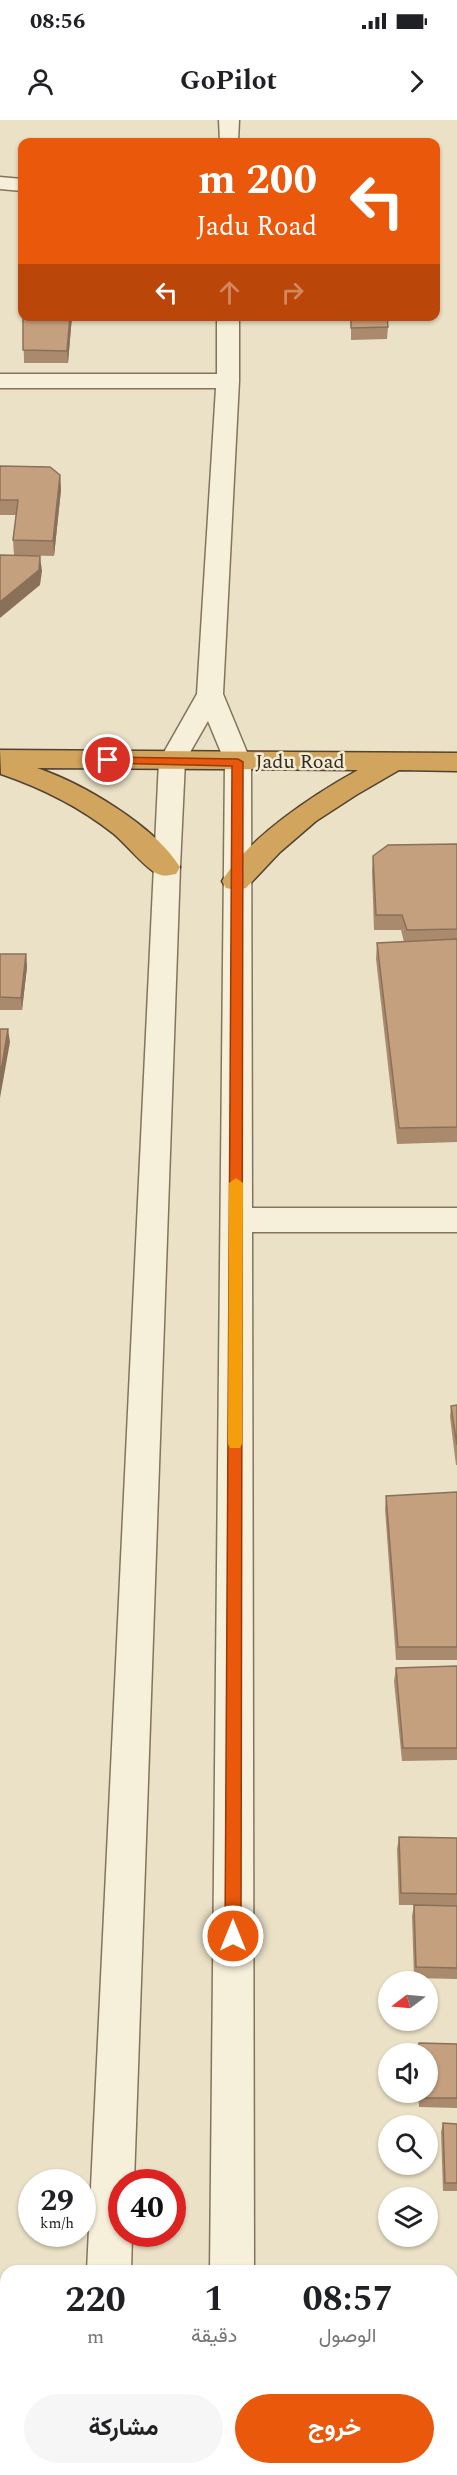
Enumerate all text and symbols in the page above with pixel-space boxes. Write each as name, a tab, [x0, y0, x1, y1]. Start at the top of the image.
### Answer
text: 08:56	[30, 5, 85, 38]
text: GoPilot	[180, 60, 277, 102]
icon: person	[24, 65, 57, 98]
icon: forward	[400, 65, 433, 98]
text: 200 m	[198, 149, 317, 212]
icon: left	[338, 162, 416, 240]
text: Jadu Road	[196, 206, 317, 248]
icon: left	[150, 276, 183, 309]
icon: ahead	[213, 276, 246, 309]
icon: right	[276, 276, 309, 309]
pin	[82, 734, 133, 785]
icon: arrive	[91, 743, 124, 776]
street label: Jadu Road	[255, 747, 345, 777]
position arrow	[201, 1904, 265, 1968]
north arrow	[378, 1971, 438, 2031]
map controls	[378, 1971, 438, 2247]
button: sound	[378, 2043, 438, 2103]
button: search	[378, 2115, 438, 2175]
speed limit sign: 40	[108, 2169, 186, 2247]
text: 29	[40, 2178, 74, 2224]
button: layers	[378, 2187, 438, 2247]
text: km/h	[40, 2212, 74, 2235]
text: 1	[204, 2272, 224, 2327]
text: 08:57	[302, 2272, 393, 2327]
text: 220	[65, 2273, 126, 2328]
text: دقيقة	[191, 2321, 237, 2351]
text: الوصول	[319, 2321, 376, 2351]
text: m	[87, 2322, 104, 2352]
button: مشاركة	[24, 2394, 223, 2463]
button: خروج	[235, 2394, 434, 2463]

